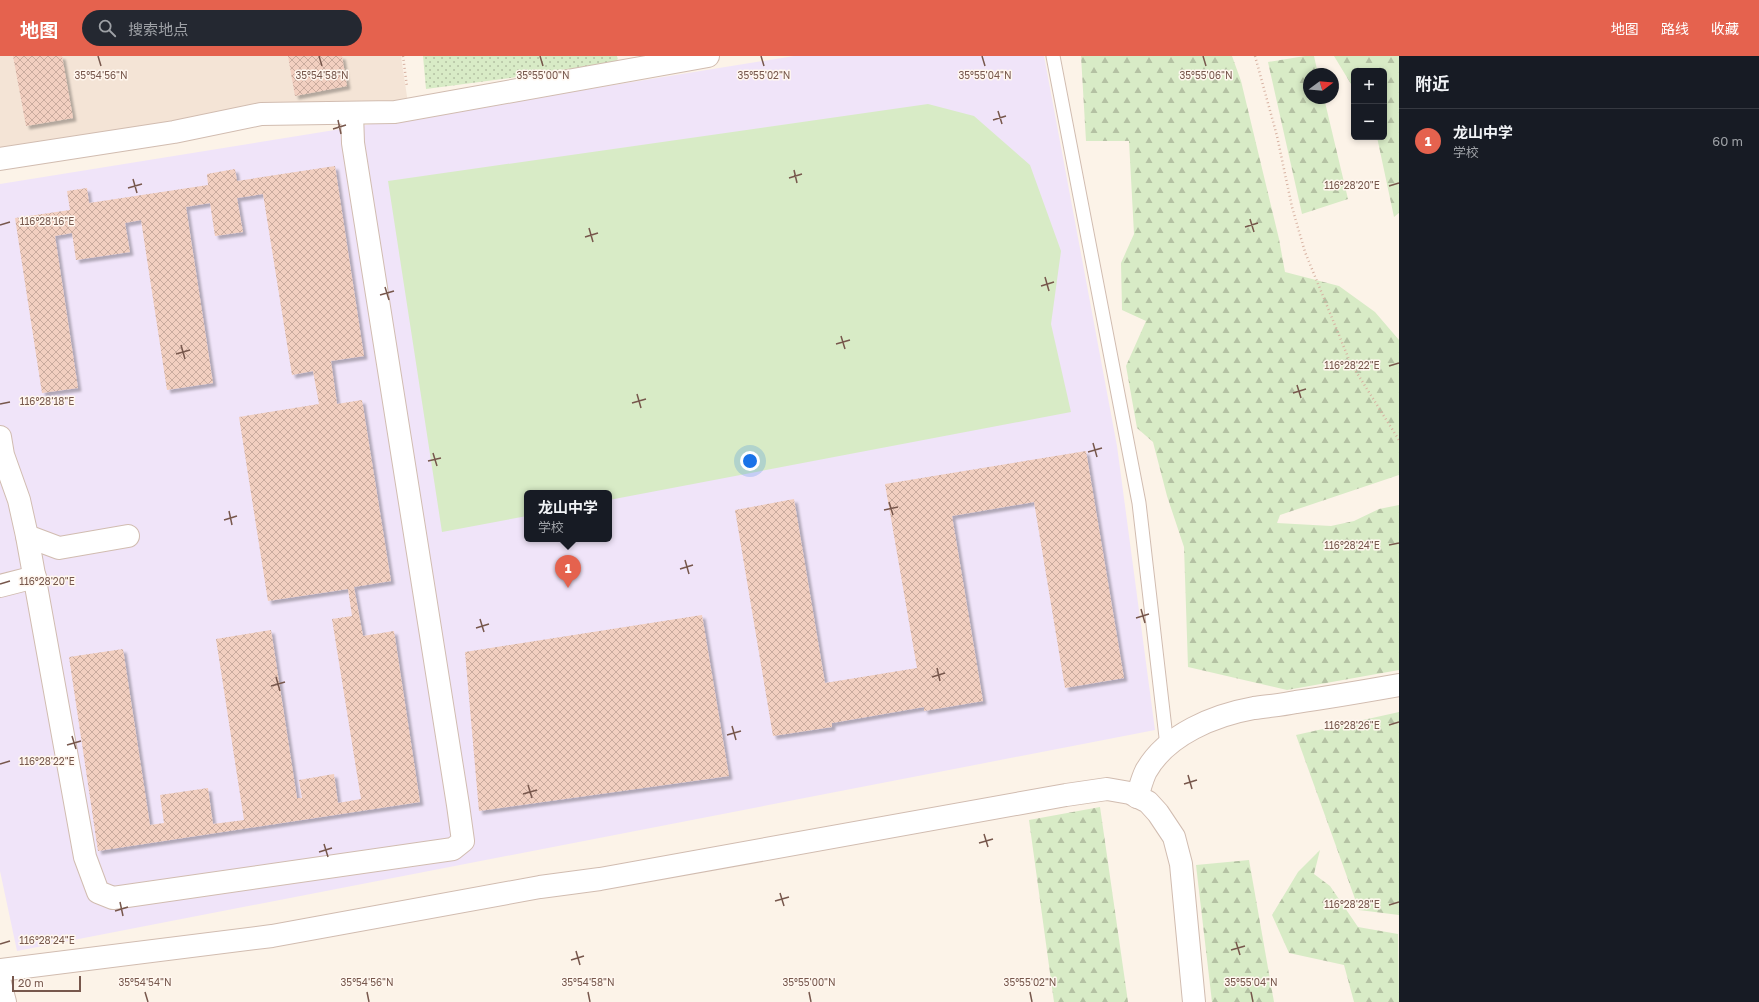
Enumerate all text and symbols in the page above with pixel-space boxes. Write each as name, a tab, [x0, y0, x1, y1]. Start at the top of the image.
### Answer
search box	[82, 10, 362, 46]
icon: search	[96, 17, 118, 39]
text: 地图	[20, 18, 58, 41]
text: 搜索地点	[128, 20, 188, 38]
text: 地图	[1611, 20, 1639, 37]
text: 路线	[1661, 20, 1689, 37]
text: 收藏	[1711, 20, 1739, 37]
north arrow	[1303, 68, 1339, 104]
map controls	[1351, 68, 1387, 140]
button: +	[1351, 68, 1387, 104]
text: 35°54'56"N	[75, 69, 128, 81]
text: 35°54'58"N	[295, 69, 349, 81]
text: 35°55'00"N	[516, 69, 570, 81]
text: 35°55'02"N	[738, 69, 790, 81]
text: 35°55'04"N	[958, 69, 1012, 81]
text: 35°55'06"N	[1179, 69, 1233, 81]
text: 附近	[1415, 73, 1449, 94]
button: −	[1351, 104, 1387, 140]
text: 龙山中学	[1453, 123, 1513, 141]
text: 1	[1425, 133, 1431, 149]
text: 60 m	[1712, 133, 1743, 149]
text: 学校	[1453, 144, 1479, 160]
text: 116°28'20"E	[1324, 179, 1380, 191]
text: 116°28'16"E	[20, 215, 74, 227]
text: 116°28'22"E	[1324, 359, 1380, 371]
text: 116°28'18"E	[20, 395, 74, 407]
your location	[740, 451, 760, 471]
popup	[524, 490, 612, 542]
text: 龙山中学	[538, 498, 598, 516]
text: 学校	[538, 519, 564, 535]
text: 116°28'24"E	[1324, 539, 1380, 551]
pin: 1	[555, 555, 581, 588]
text: 116°28'20"E	[19, 575, 75, 587]
text: 116°28'26"E	[1324, 719, 1380, 731]
text: 116°28'22"E	[19, 755, 75, 767]
text: 116°28'28"E	[1324, 898, 1380, 910]
text: 116°28'24"E	[19, 934, 75, 946]
scale bar	[12, 974, 81, 993]
text: 20 m	[18, 976, 44, 989]
text: 35°54'54"N	[118, 976, 172, 988]
text: 35°54'56"N	[341, 976, 394, 988]
text: 35°54'58"N	[561, 976, 615, 988]
text: 35°55'00"N	[782, 976, 836, 988]
text: 35°55'02"N	[1004, 976, 1056, 988]
text: 35°55'04"N	[1224, 976, 1278, 988]

